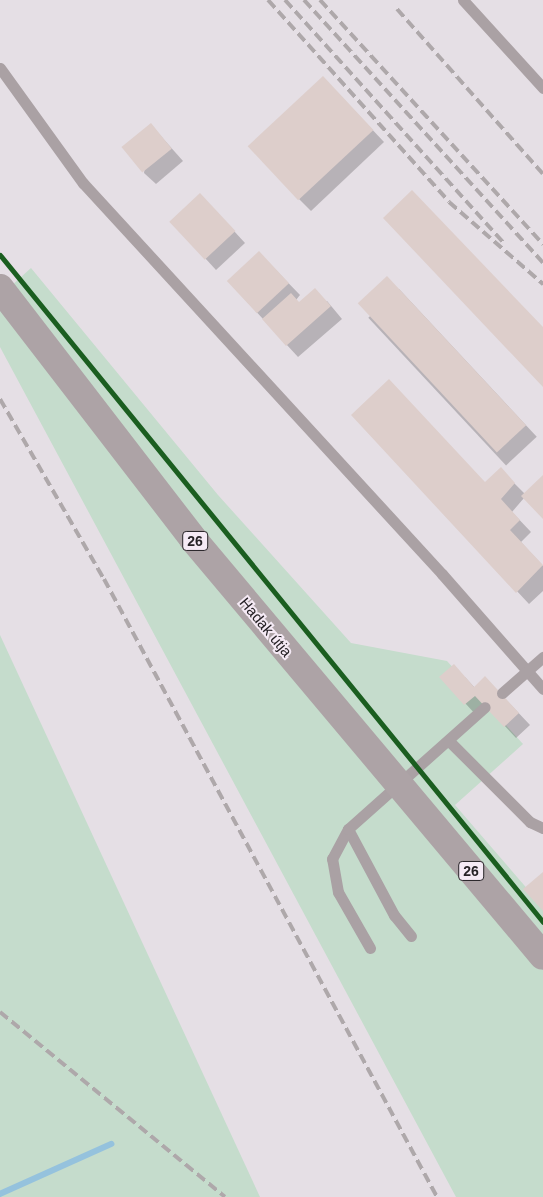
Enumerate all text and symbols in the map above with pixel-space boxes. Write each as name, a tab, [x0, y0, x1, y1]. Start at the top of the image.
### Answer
road number: 26	[181, 530, 209, 552]
street label: Hadak útja	[236, 594, 296, 660]
road number: 26	[457, 859, 485, 882]

